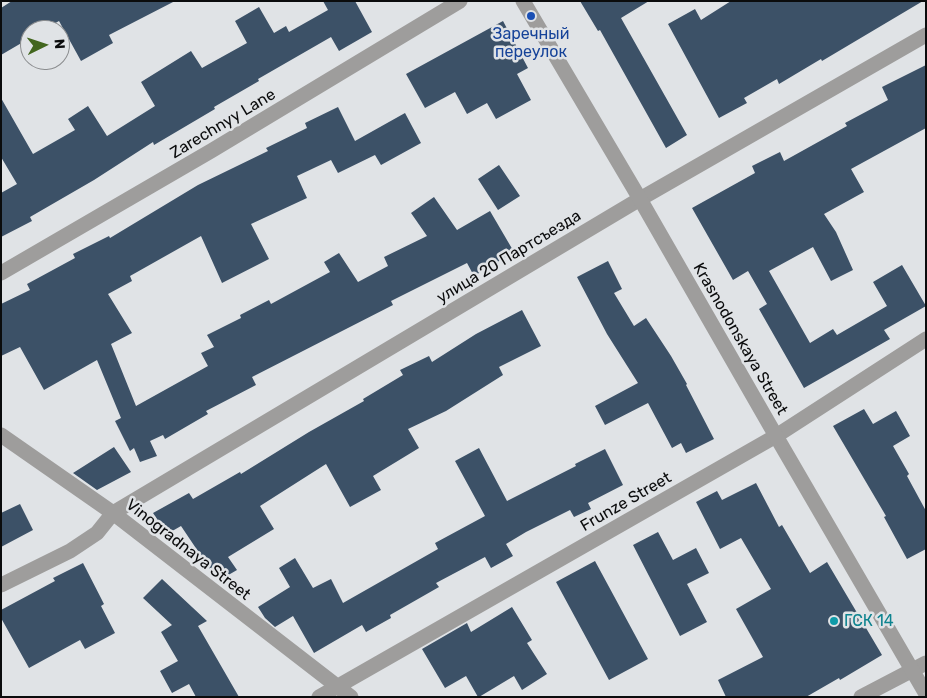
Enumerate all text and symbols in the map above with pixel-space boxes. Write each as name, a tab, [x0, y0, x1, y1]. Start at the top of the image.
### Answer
marker: Заречный переулок	[525, 10, 537, 22]
north arrow	[20, 20, 70, 70]
place label: Заречный переулок	[493, 24, 569, 62]
text: N	[51, 38, 68, 50]
street label: Zarechnyy Lane	[167, 85, 279, 163]
street label: улица 20 Партсъезда	[433, 206, 585, 308]
street label: Krasnodonskaya Street	[689, 260, 791, 418]
street label: Frunze Street	[577, 468, 675, 536]
street label: Vinogradnaya Street	[122, 495, 254, 605]
place label: ГСК 14	[844, 611, 894, 631]
marker: ГСК 14	[828, 615, 840, 627]

